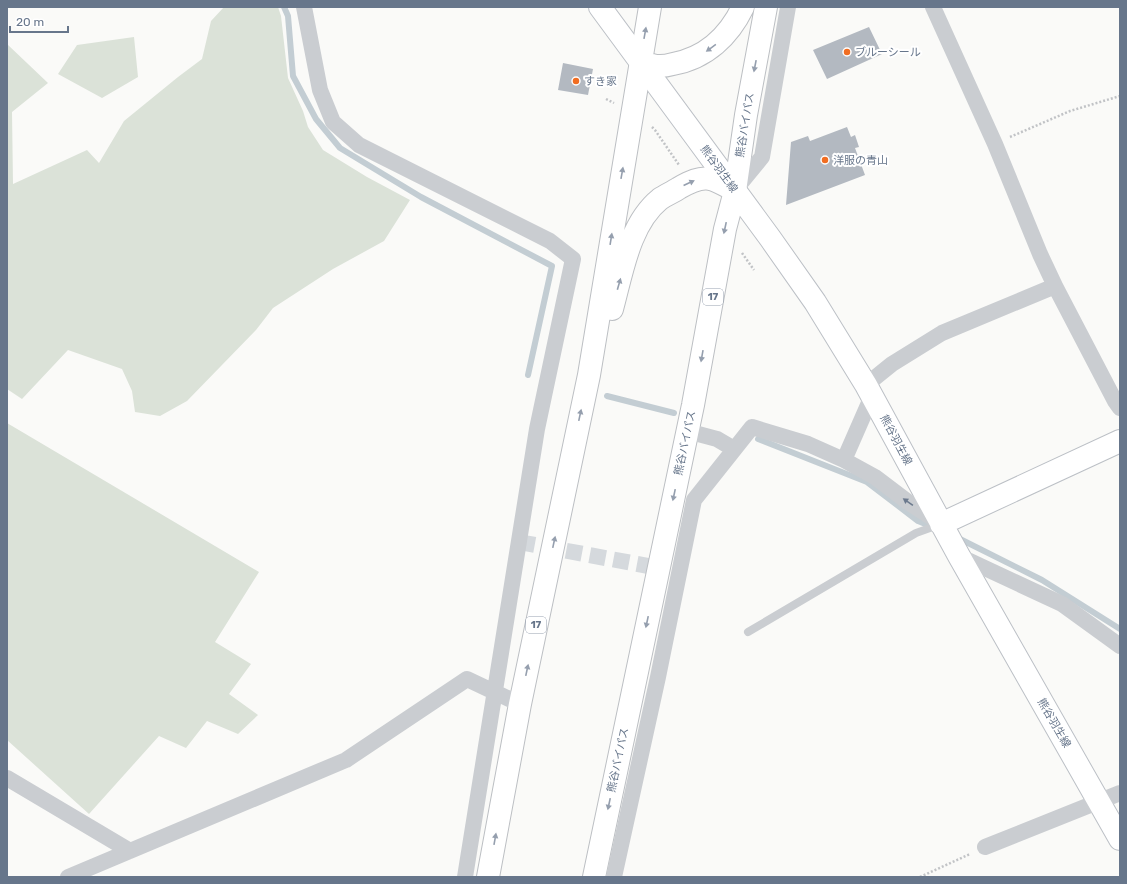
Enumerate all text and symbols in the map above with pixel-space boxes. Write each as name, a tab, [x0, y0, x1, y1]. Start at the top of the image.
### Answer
scale bar	[10, 8, 68, 34]
text: 20 m	[16, 15, 44, 29]
one-way arrow	[643, 27, 649, 40]
one-way arrow	[705, 44, 716, 52]
place label: ブルーシール	[855, 46, 921, 59]
marker: ブルーシール	[842, 47, 852, 57]
one-way arrow	[752, 60, 758, 73]
place label: すき家	[584, 75, 617, 88]
marker: すき家	[571, 76, 581, 86]
street label: 熊谷バイパス	[733, 91, 757, 159]
street label: 熊谷羽生線	[698, 143, 740, 195]
place label: 洋服の青山	[833, 154, 888, 167]
marker: 洋服の青山	[820, 155, 830, 165]
one-way arrow	[619, 166, 625, 179]
one-way arrow	[684, 180, 695, 186]
one-way arrow	[722, 222, 728, 235]
one-way arrow	[608, 233, 614, 245]
one-way arrow	[616, 278, 622, 290]
road number: 17	[703, 289, 723, 305]
one-way arrow	[699, 350, 705, 362]
one-way arrow	[578, 409, 584, 421]
street label: 熊谷バイパス	[672, 409, 698, 477]
street label: 熊谷羽生線	[877, 413, 915, 467]
one-way arrow	[670, 489, 676, 501]
one-way arrow	[903, 498, 914, 507]
one-way arrow	[551, 536, 557, 549]
one-way arrow	[644, 616, 650, 629]
road number: 17	[526, 617, 546, 633]
one-way arrow	[524, 663, 530, 676]
street label: 熊谷羽生線	[1035, 696, 1073, 750]
street label: 熊谷バイパス	[605, 726, 631, 794]
one-way arrow	[605, 798, 611, 811]
one-way arrow	[492, 833, 498, 845]

